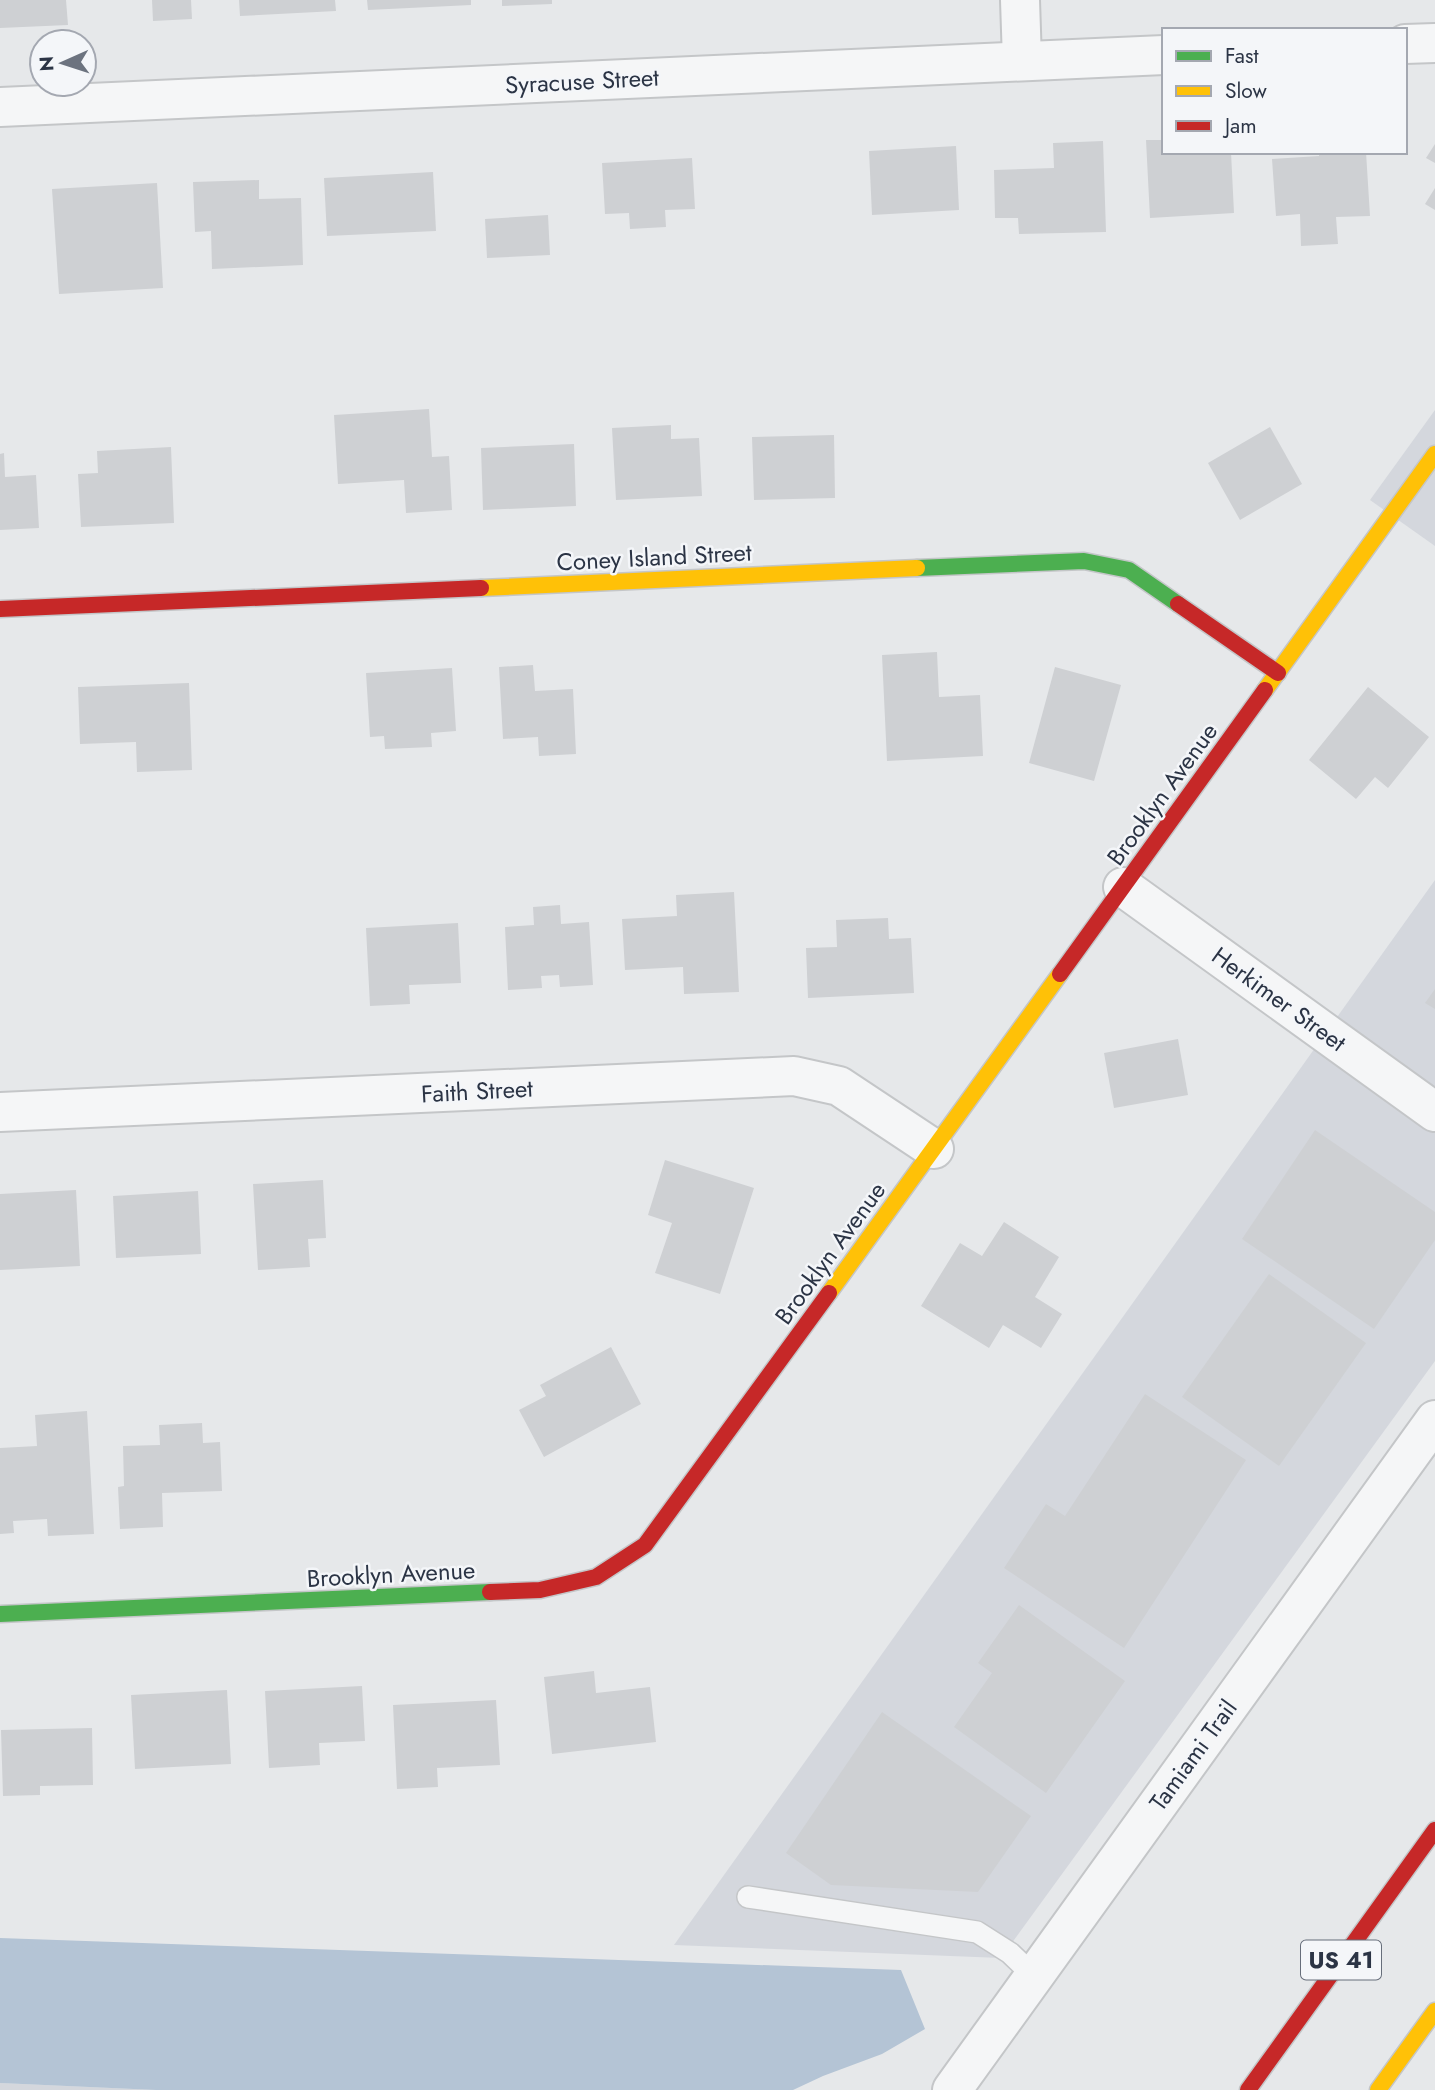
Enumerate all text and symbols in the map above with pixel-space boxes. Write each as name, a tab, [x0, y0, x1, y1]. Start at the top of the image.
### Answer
north arrow	[28, 28, 98, 98]
legend	[1162, 28, 1407, 154]
text: Fast	[1225, 41, 1258, 71]
text: N	[33, 56, 60, 72]
street label: Syracuse Street	[504, 59, 660, 103]
text: Slow	[1225, 76, 1267, 106]
text: Jam	[1222, 111, 1257, 141]
street label: Coney Island Street	[556, 534, 753, 580]
street label: Brooklyn Avenue	[1098, 715, 1226, 873]
street label: Herkimer Street	[1205, 938, 1354, 1060]
street label: Faith Street	[420, 1071, 534, 1111]
street label: Brooklyn Avenue	[766, 1174, 894, 1332]
street label: Brooklyn Avenue	[306, 1552, 476, 1596]
street label: Tamiami Trail	[1141, 1692, 1245, 1818]
road number: US 41	[1301, 1940, 1381, 1980]

